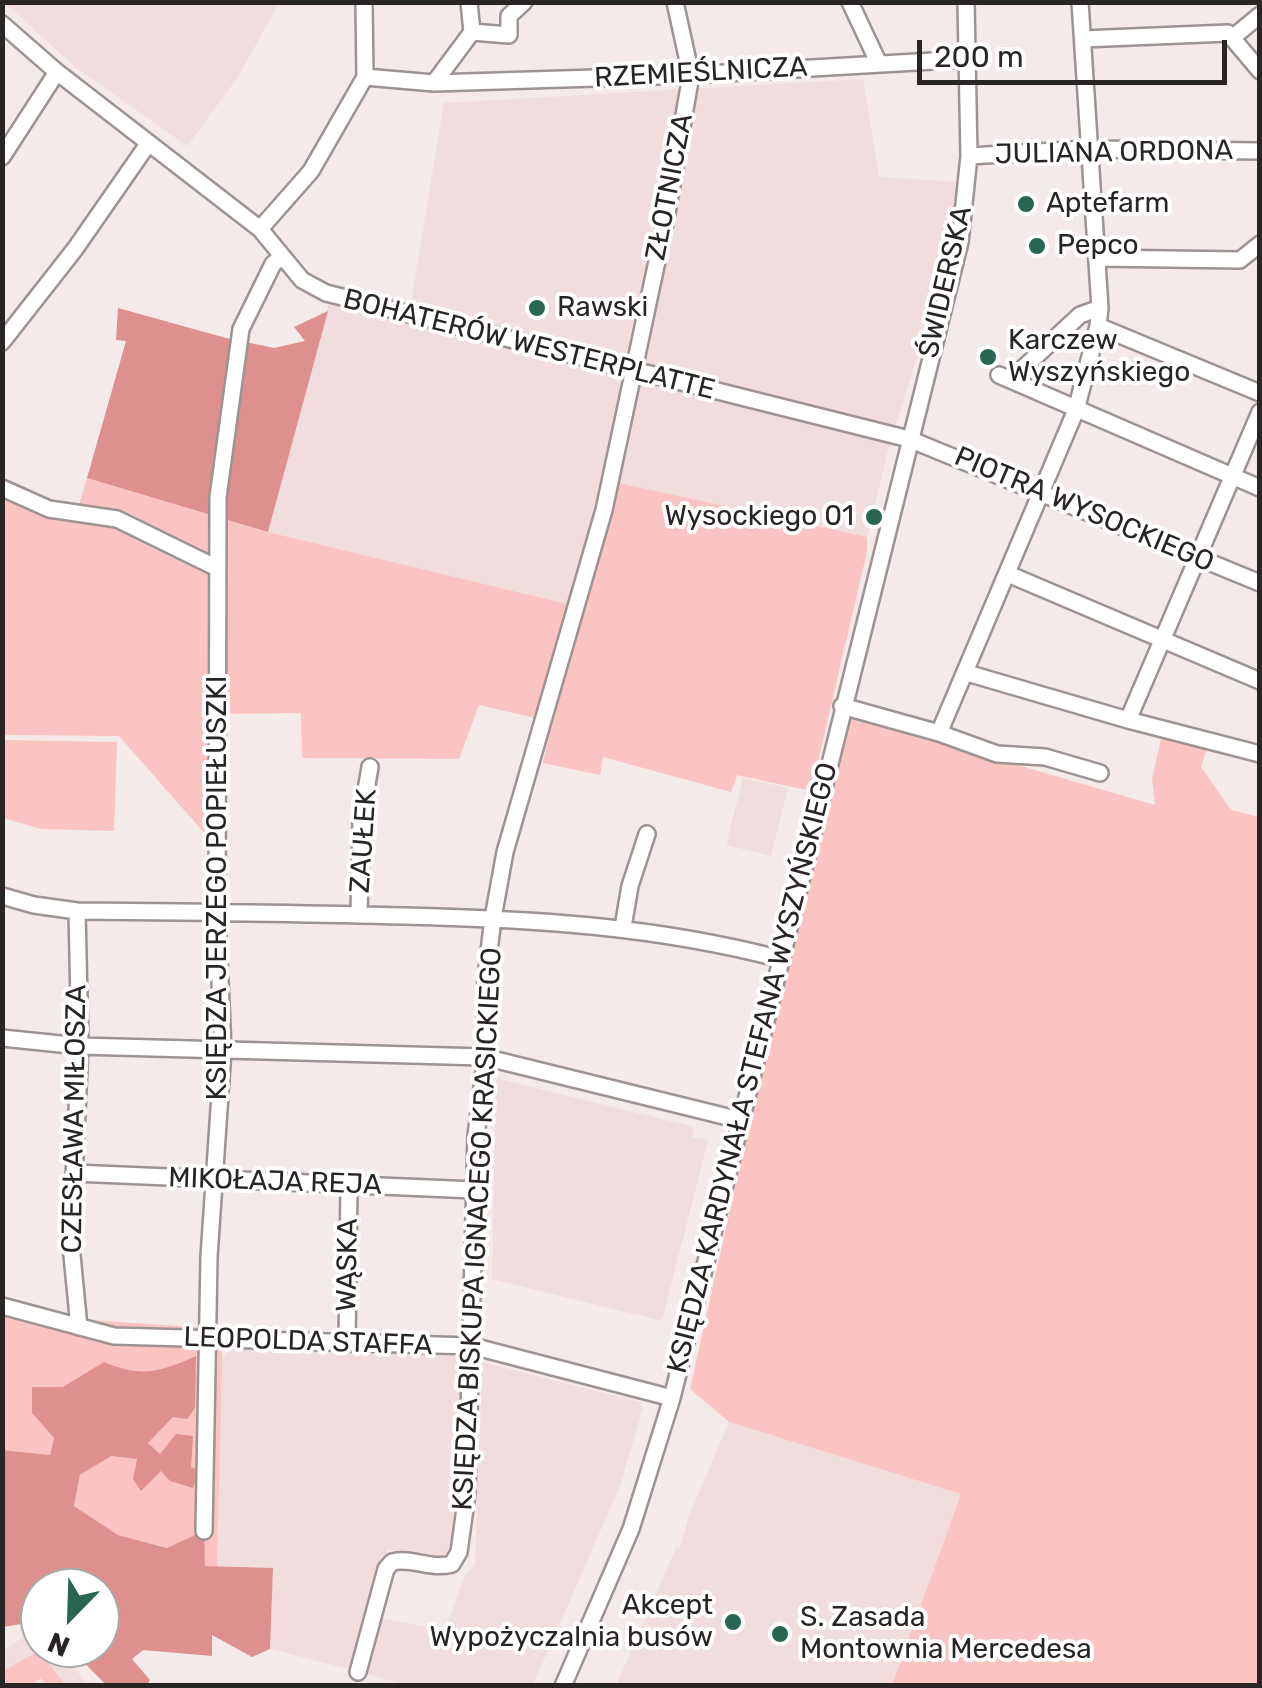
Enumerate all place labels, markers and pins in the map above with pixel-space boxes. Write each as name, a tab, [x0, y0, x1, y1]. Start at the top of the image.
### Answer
place label: Aptefarm	[1046, 187, 1169, 221]
marker: Aptefarm	[1015, 193, 1037, 215]
place label: Pepco	[1057, 229, 1139, 263]
marker: Pepco	[1026, 235, 1048, 257]
place label: Rawski	[557, 291, 648, 325]
marker: Rawski	[526, 297, 548, 319]
place label: Karczew Wyszyńskiego	[1008, 324, 1190, 390]
marker: Karczew Wyszyńskiego	[977, 346, 999, 368]
place label: Wysockiego 01	[664, 500, 854, 534]
marker: Wysockiego 01	[863, 506, 885, 528]
place label: Akcept Wypożyczalnia busów	[429, 1589, 713, 1655]
place label: S. Zasada Montownia Mercedesa	[800, 1601, 1092, 1667]
marker: Akcept Wypożyczalnia busów	[722, 1611, 744, 1633]
marker: S. Zasada Montownia Mercedesa	[769, 1623, 791, 1645]

